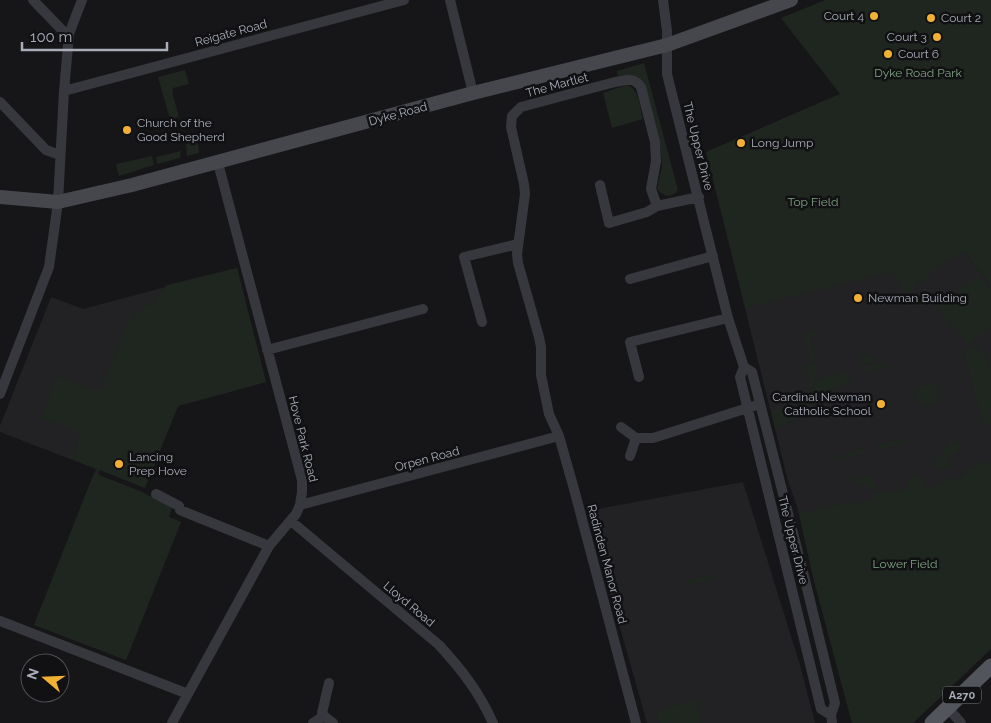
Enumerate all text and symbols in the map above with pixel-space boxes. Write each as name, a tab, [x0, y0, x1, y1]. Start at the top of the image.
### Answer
place label: Court 4	[824, 9, 864, 23]
marker: Court 4	[868, 10, 880, 22]
place label: Court 2	[941, 11, 981, 25]
marker: Court 2	[925, 12, 937, 24]
street label: Reigate Road	[193, 17, 269, 49]
scale bar	[22, 20, 168, 52]
text: 100 m	[30, 28, 72, 46]
place label: Court 3	[887, 30, 927, 44]
marker: Court 3	[931, 31, 943, 43]
place label: Court 6	[898, 47, 939, 61]
marker: Court 6	[882, 48, 894, 60]
park label: Dyke Road Park	[874, 66, 962, 80]
street label: The Martlet	[524, 70, 590, 100]
street label: Dyke Road	[367, 99, 429, 129]
street label: The Upper Drive	[680, 100, 716, 192]
place label: Church of the Good Shepherd	[137, 116, 225, 144]
marker: Church of the Good Shepherd	[121, 124, 133, 136]
place label: Long Jump	[751, 136, 813, 150]
marker: Long Jump	[735, 137, 747, 149]
park label: Top Field	[787, 195, 839, 209]
place label: Newman Building	[868, 291, 967, 305]
marker: Newman Building	[852, 292, 864, 304]
place label: Cardinal Newman Catholic School	[772, 390, 872, 418]
street label: Hove Park Road	[286, 394, 320, 484]
marker: Cardinal Newman Catholic School	[875, 398, 887, 410]
street label: Orpen Road	[393, 444, 461, 474]
place label: Lancing Prep Hove	[129, 450, 187, 478]
marker: Lancing Prep Hove	[113, 458, 125, 470]
street label: The Upper Drive	[775, 494, 811, 586]
street label: Radinden Manor Road	[584, 503, 630, 625]
park label: Lower Field	[873, 557, 937, 571]
street label: Lloyd Road	[380, 578, 438, 630]
north arrow	[20, 653, 70, 703]
text: N	[23, 666, 42, 681]
road number: A270	[943, 686, 981, 704]

